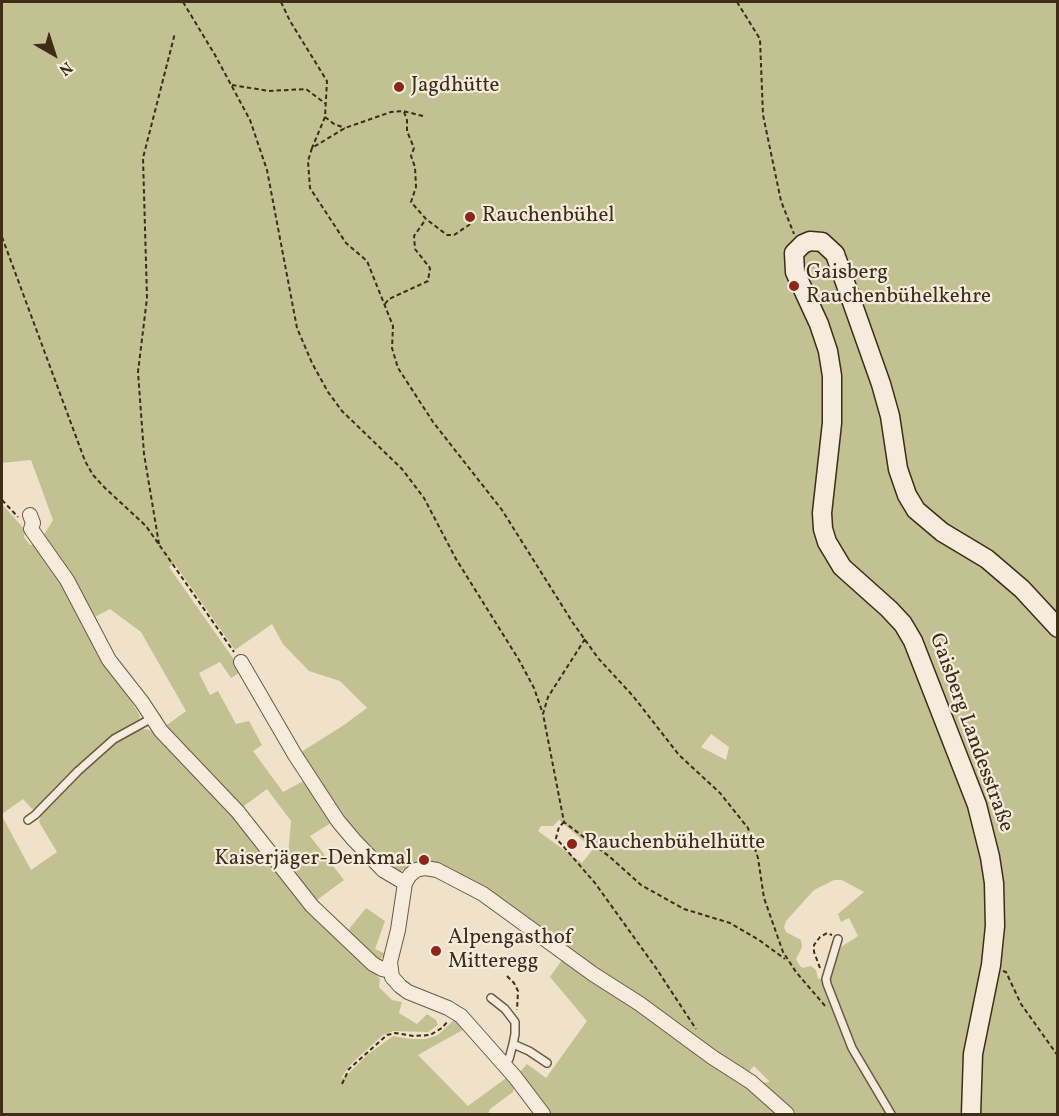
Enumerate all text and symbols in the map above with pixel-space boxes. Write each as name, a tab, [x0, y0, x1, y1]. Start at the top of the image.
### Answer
north arrow	[24, 24, 84, 84]
text: N	[54, 56, 77, 80]
place label: Jagdhütte	[411, 74, 500, 100]
marker: Jagdhütte	[392, 80, 406, 94]
place label: Rauchenbühel	[482, 204, 615, 230]
marker: Rauchenbühel	[463, 210, 477, 224]
place label: Gaisberg Rauchenbühelkehre	[806, 261, 991, 311]
marker: Gaisberg Rauchenbühelkehre	[787, 279, 801, 293]
street label: Gaisberg Landesstraße	[922, 630, 1018, 836]
place label: Rauchenbühelhütte	[584, 831, 765, 857]
marker: Rauchenbühelhütte	[565, 837, 579, 851]
place label: Kaiserjäger-Denkmal	[215, 847, 412, 873]
marker: Kaiserjäger-Denkmal	[417, 853, 431, 867]
place label: Alpengasthof Mitteregg	[448, 926, 572, 976]
marker: Alpengasthof Mitteregg	[429, 944, 443, 958]

